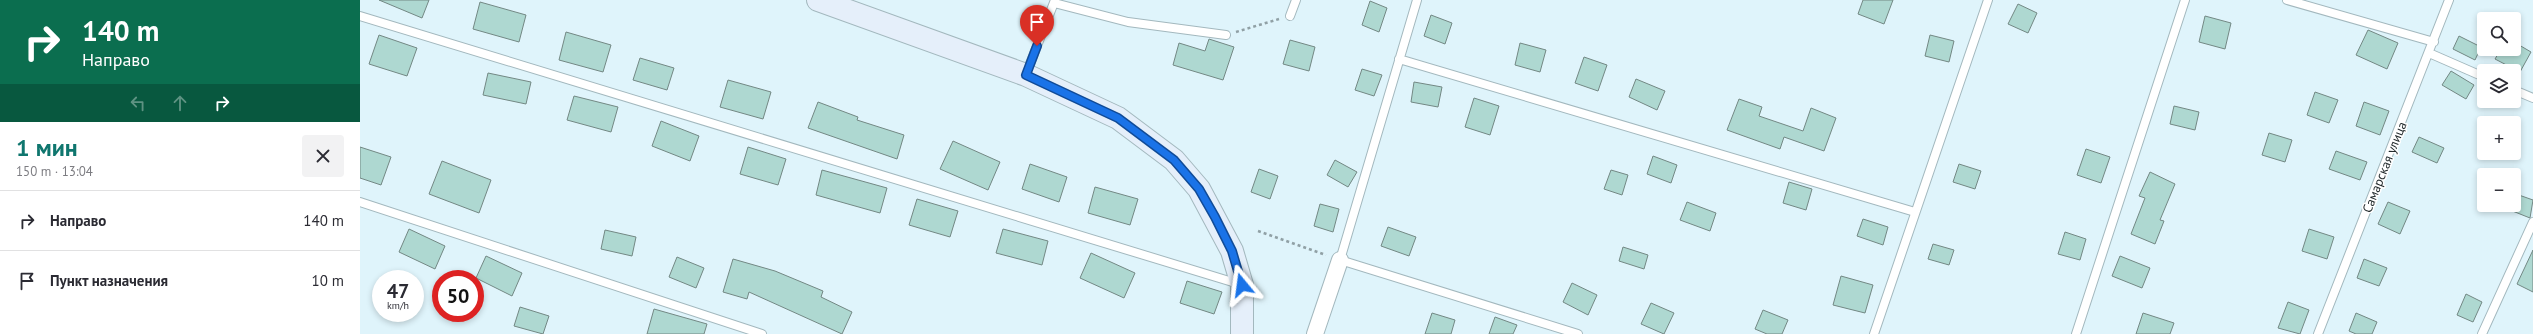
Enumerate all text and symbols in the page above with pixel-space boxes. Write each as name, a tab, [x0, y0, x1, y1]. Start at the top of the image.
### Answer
pin	[1020, 5, 1054, 46]
icon: arrive	[1026, 11, 1048, 33]
text: 140 m	[82, 12, 159, 49]
map controls	[2477, 12, 2521, 212]
button: search	[2477, 12, 2521, 56]
icon: right	[16, 16, 68, 68]
text: Направо	[82, 48, 150, 71]
button: layers	[2477, 64, 2521, 108]
icon: left	[127, 92, 149, 114]
icon: ahead	[169, 92, 191, 114]
icon: right	[211, 92, 233, 114]
button: +	[2477, 116, 2521, 160]
street label: Самарская улица	[2358, 119, 2411, 215]
text: 1 мин	[16, 132, 78, 163]
button: close	[302, 135, 344, 177]
text: 150 m · 13:04	[16, 163, 93, 180]
button: −	[2477, 168, 2521, 212]
icon: right	[16, 210, 38, 232]
text: Направо	[50, 211, 106, 230]
text: 140 m	[303, 211, 344, 230]
position arrow	[1221, 264, 1263, 306]
icon: arrive	[16, 270, 38, 292]
speed limit sign: 50	[432, 270, 484, 322]
text: Пункт назначения	[50, 271, 168, 290]
text: 10 m	[311, 271, 344, 290]
text: 47	[387, 278, 409, 304]
text: km/h	[387, 299, 409, 312]

